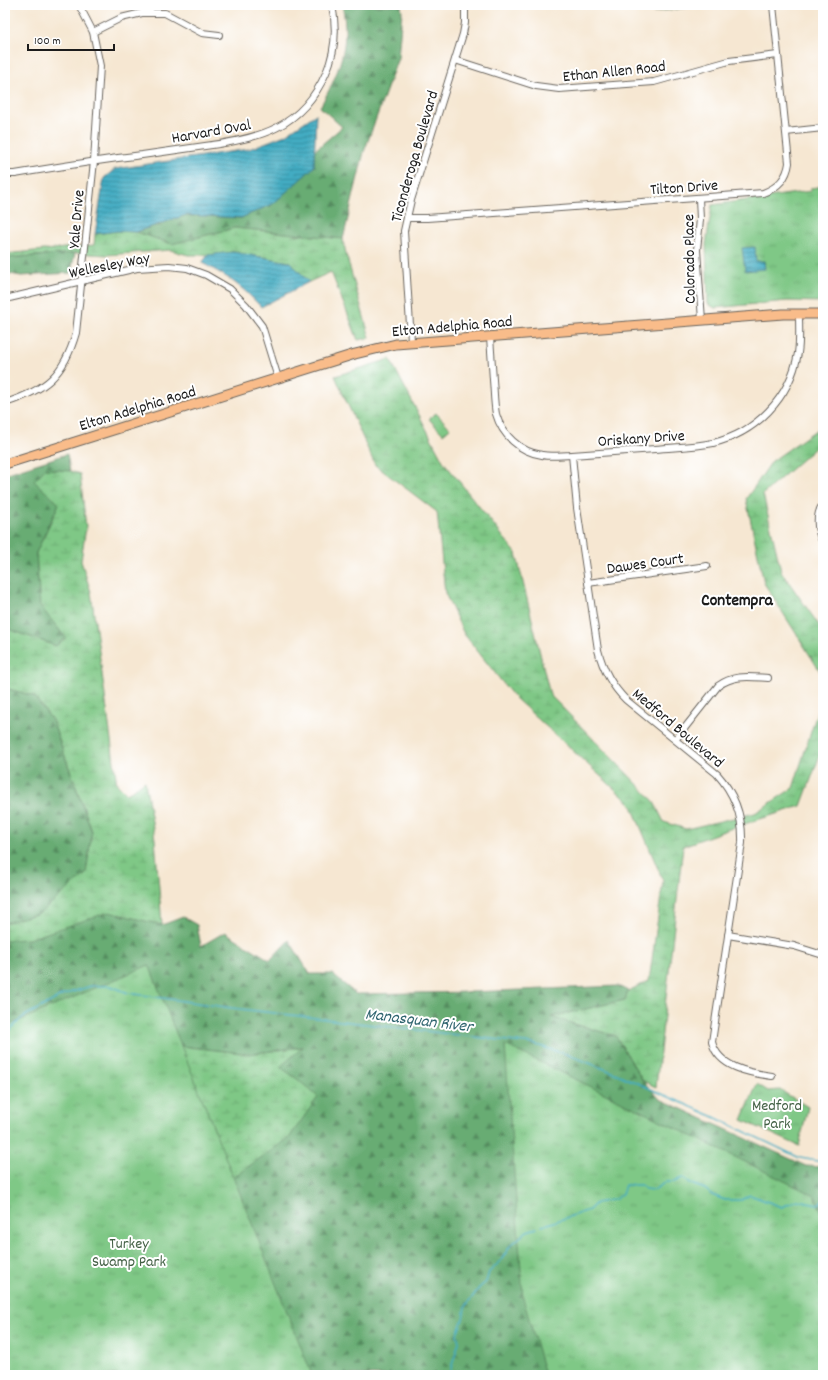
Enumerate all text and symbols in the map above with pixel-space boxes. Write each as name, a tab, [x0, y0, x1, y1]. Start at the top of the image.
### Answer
scale bar	[28, 26, 114, 52]
text: 100 m	[34, 33, 61, 50]
street label: Ethan Allen Road	[562, 56, 667, 89]
street label: Ticonderoga Boulevard	[386, 88, 445, 225]
street label: Harvard Oval	[170, 114, 253, 151]
street label: Tilton Drive	[649, 175, 719, 202]
street label: Yale Drive	[63, 189, 92, 249]
street label: Colorado Place	[678, 214, 703, 304]
street label: Wellesley Way	[67, 247, 152, 286]
street label: Elton Adelphia Road	[391, 311, 513, 344]
street label: Elton Adelphia Road	[77, 381, 199, 438]
street label: Oriskany Drive	[597, 425, 685, 454]
street label: Dawes Court	[605, 548, 685, 581]
district label: Contempra	[701, 590, 774, 614]
street label: Medford Boulevard	[626, 684, 728, 774]
water label: Manasquan River	[364, 1003, 475, 1041]
park label: Medford Park	[752, 1095, 802, 1136]
park label: Turkey Swamp Park	[92, 1233, 166, 1274]

